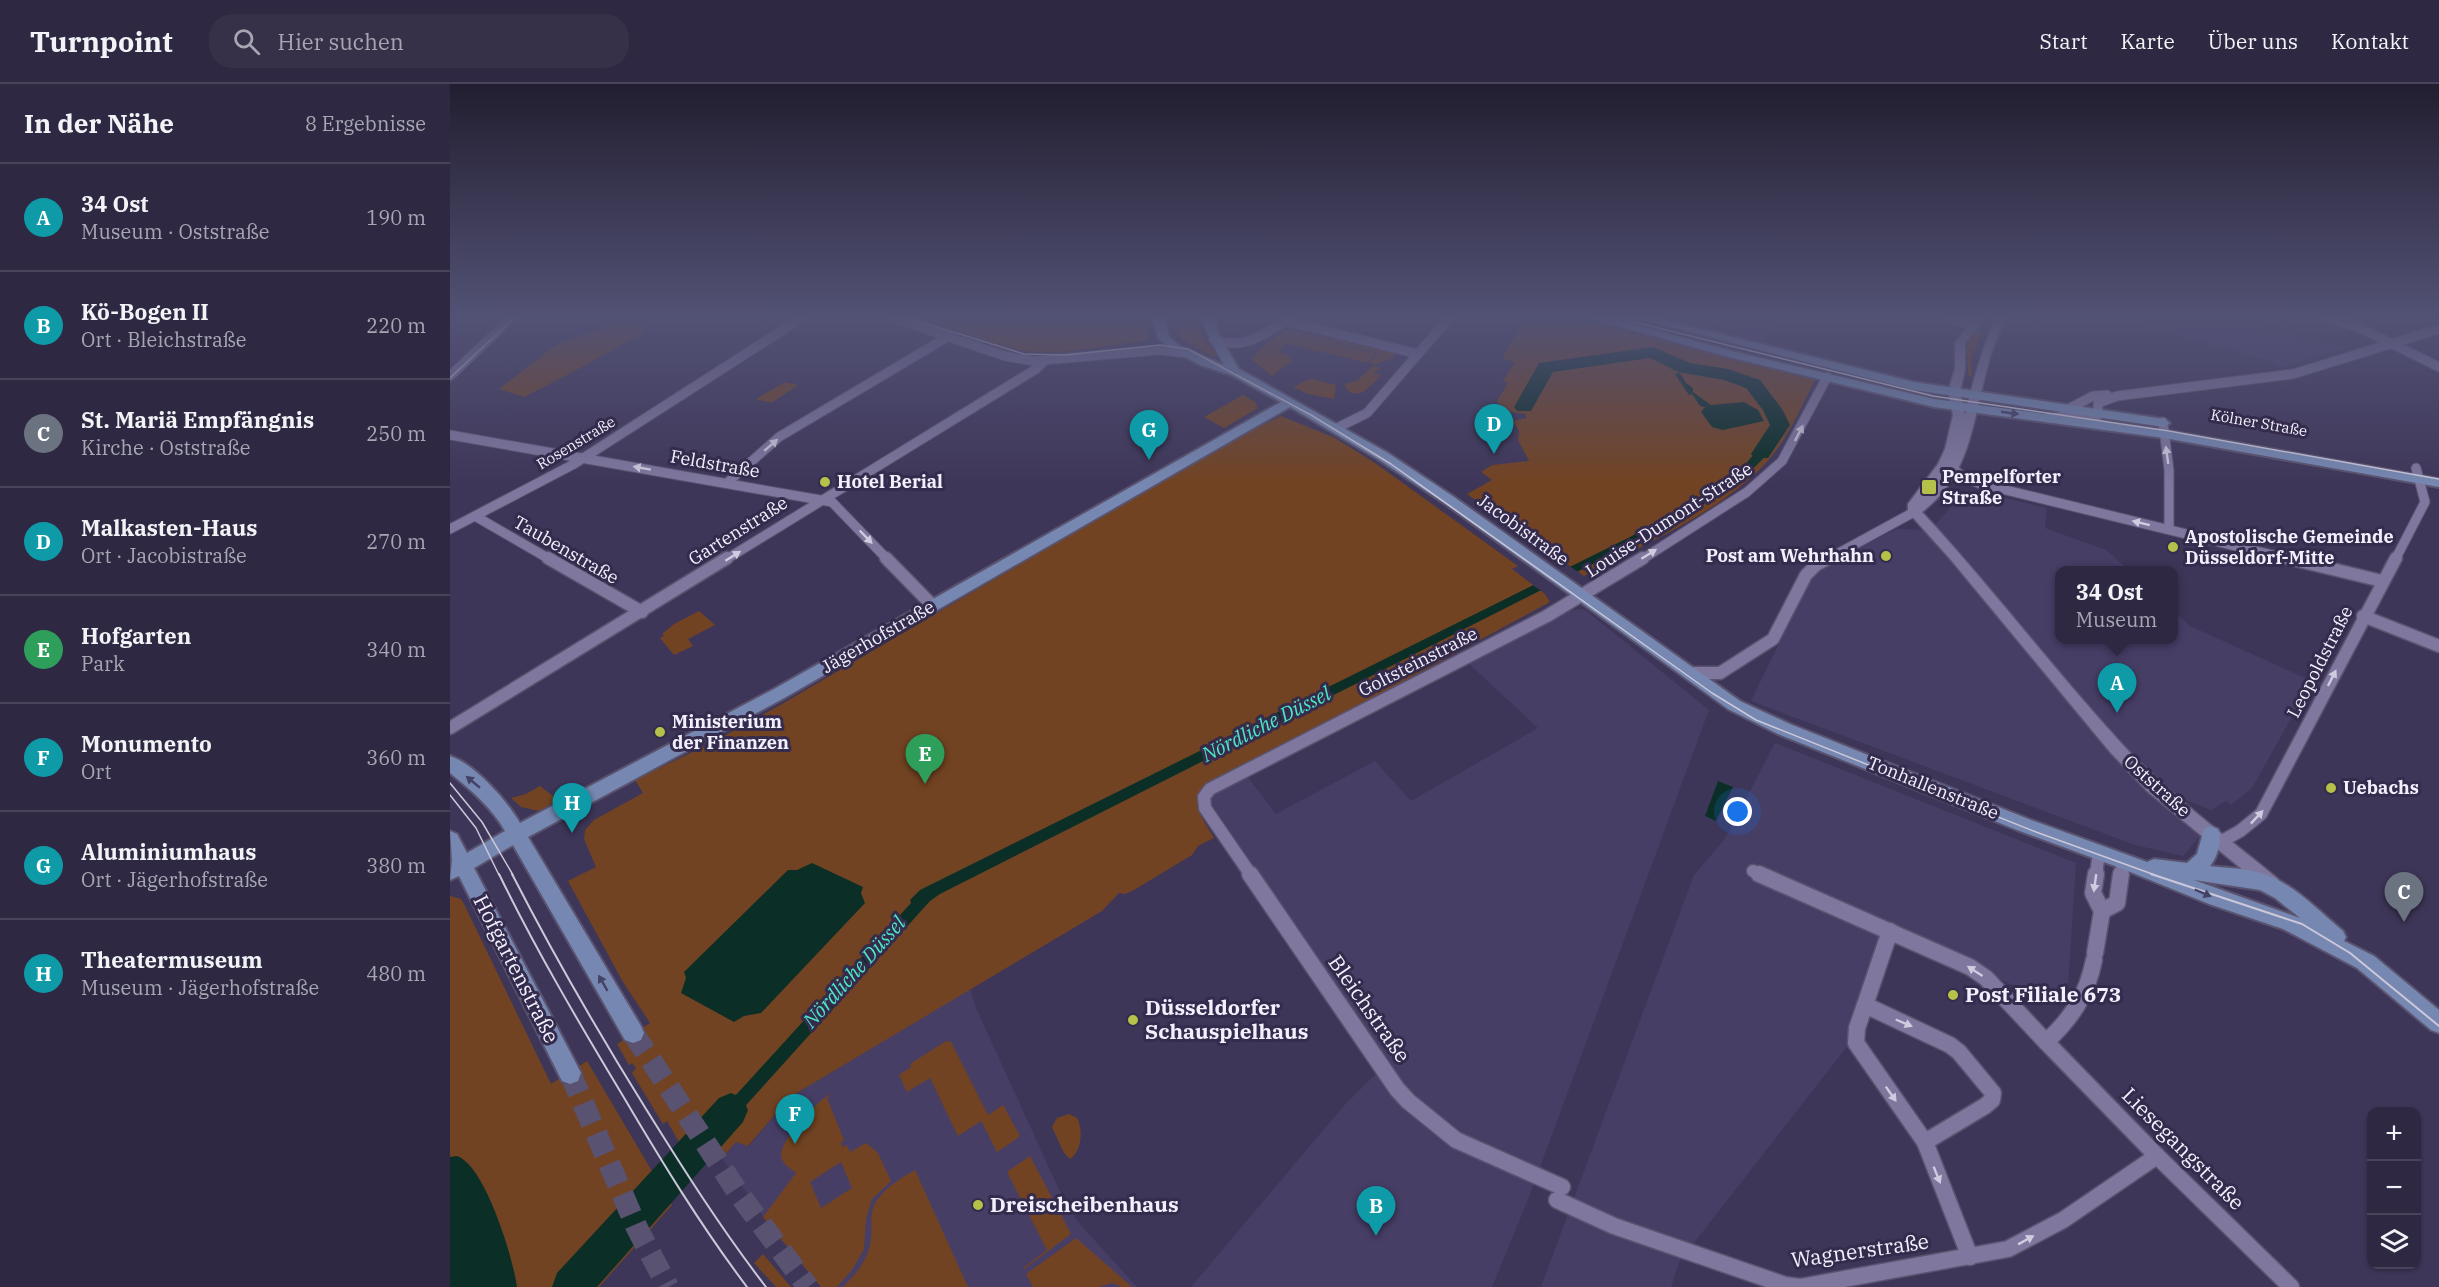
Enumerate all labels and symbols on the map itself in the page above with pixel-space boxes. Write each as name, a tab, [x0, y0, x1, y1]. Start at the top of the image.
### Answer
pin: D	[1474, 404, 1514, 454]
street label: Kölner Straße	[2209, 405, 2309, 440]
one-way arrow	[2001, 408, 2020, 417]
pin: G	[1130, 410, 1168, 460]
street label: Rosenstraße	[533, 412, 618, 473]
one-way arrow	[1794, 424, 1804, 441]
one-way arrow	[763, 438, 779, 451]
street label: Feldstraße	[669, 444, 762, 483]
one-way arrow	[2163, 445, 2172, 464]
street label: Louise-Dumont-Straße	[1581, 457, 1757, 582]
one-way arrow	[632, 464, 651, 473]
place label: Pempelforter Straße	[1942, 465, 2061, 509]
place label: Hotel Berial	[837, 470, 943, 493]
marker: Hotel Berial	[818, 475, 832, 489]
marker: Pempelforter Straße	[1920, 478, 1938, 496]
street label: Jacobistraße	[1473, 489, 1574, 571]
street label: Gartenstraße	[684, 491, 792, 570]
street label: Taubenstraße	[509, 510, 623, 589]
one-way arrow	[2132, 517, 2151, 527]
place label: Apostolische Gemeinde Düsseldorf-Mitte	[2185, 525, 2394, 569]
one-way arrow	[859, 530, 873, 544]
marker: Apostolische Gemeinde Düsseldorf-Mitte	[2166, 540, 2180, 554]
place label: Post am Wehrhahn	[1706, 544, 1874, 567]
one-way arrow	[1641, 548, 1657, 560]
marker: Post am Wehrhahn	[1879, 549, 1893, 563]
one-way arrow	[725, 550, 741, 561]
street label: Jägerhofstraße	[817, 595, 938, 678]
street label: Leopoldstraße	[2282, 602, 2358, 721]
street label: Goltsteinstraße	[1354, 622, 1481, 701]
pin: A	[2098, 664, 2136, 713]
one-way arrow	[2326, 669, 2336, 687]
water label: Nördliche Düssel	[1196, 679, 1335, 768]
place label: Ministerium der Finanzen	[672, 710, 789, 754]
marker: Ministerium der Finanzen	[653, 725, 667, 739]
pin: E	[906, 734, 944, 784]
street label: Oststraße	[2119, 750, 2195, 822]
street label: Tonhallenstraße	[1864, 751, 2002, 824]
one-way arrow	[466, 776, 481, 789]
place label: Uebachs	[2343, 776, 2419, 799]
marker: Uebachs	[2324, 781, 2338, 795]
pin: H	[552, 784, 592, 833]
your location	[1723, 797, 1752, 826]
one-way arrow	[2250, 809, 2264, 824]
pin: C	[2384, 872, 2424, 922]
one-way arrow	[2090, 873, 2099, 892]
one-way arrow	[2195, 888, 2213, 898]
street label: Hofgartenstraße	[467, 890, 566, 1047]
water label: Nördliche Düssel	[796, 910, 911, 1034]
street label: Bleichstraße	[1322, 949, 1417, 1068]
one-way arrow	[1967, 966, 1983, 977]
one-way arrow	[598, 975, 609, 991]
place label: Post Filiale 673	[1965, 980, 2121, 1008]
marker: Post Filiale 673	[1946, 988, 1960, 1002]
place label: Düsseldorfer Schauspielhaus	[1145, 993, 1308, 1045]
marker: Düsseldorfer Schauspielhaus	[1126, 1013, 1140, 1027]
one-way arrow	[1895, 1018, 1913, 1028]
street label: Liesegangstraße	[2116, 1081, 2251, 1216]
one-way arrow	[1885, 1085, 1897, 1101]
pin: F	[776, 1094, 814, 1144]
one-way arrow	[1932, 1166, 1942, 1184]
pin: B	[1356, 1186, 1396, 1236]
place label: Dreischeibenhaus	[990, 1190, 1179, 1218]
marker: Dreischeibenhaus	[971, 1198, 985, 1212]
street label: Wagnerstraße	[1789, 1226, 1931, 1274]
one-way arrow	[2017, 1235, 2034, 1245]

